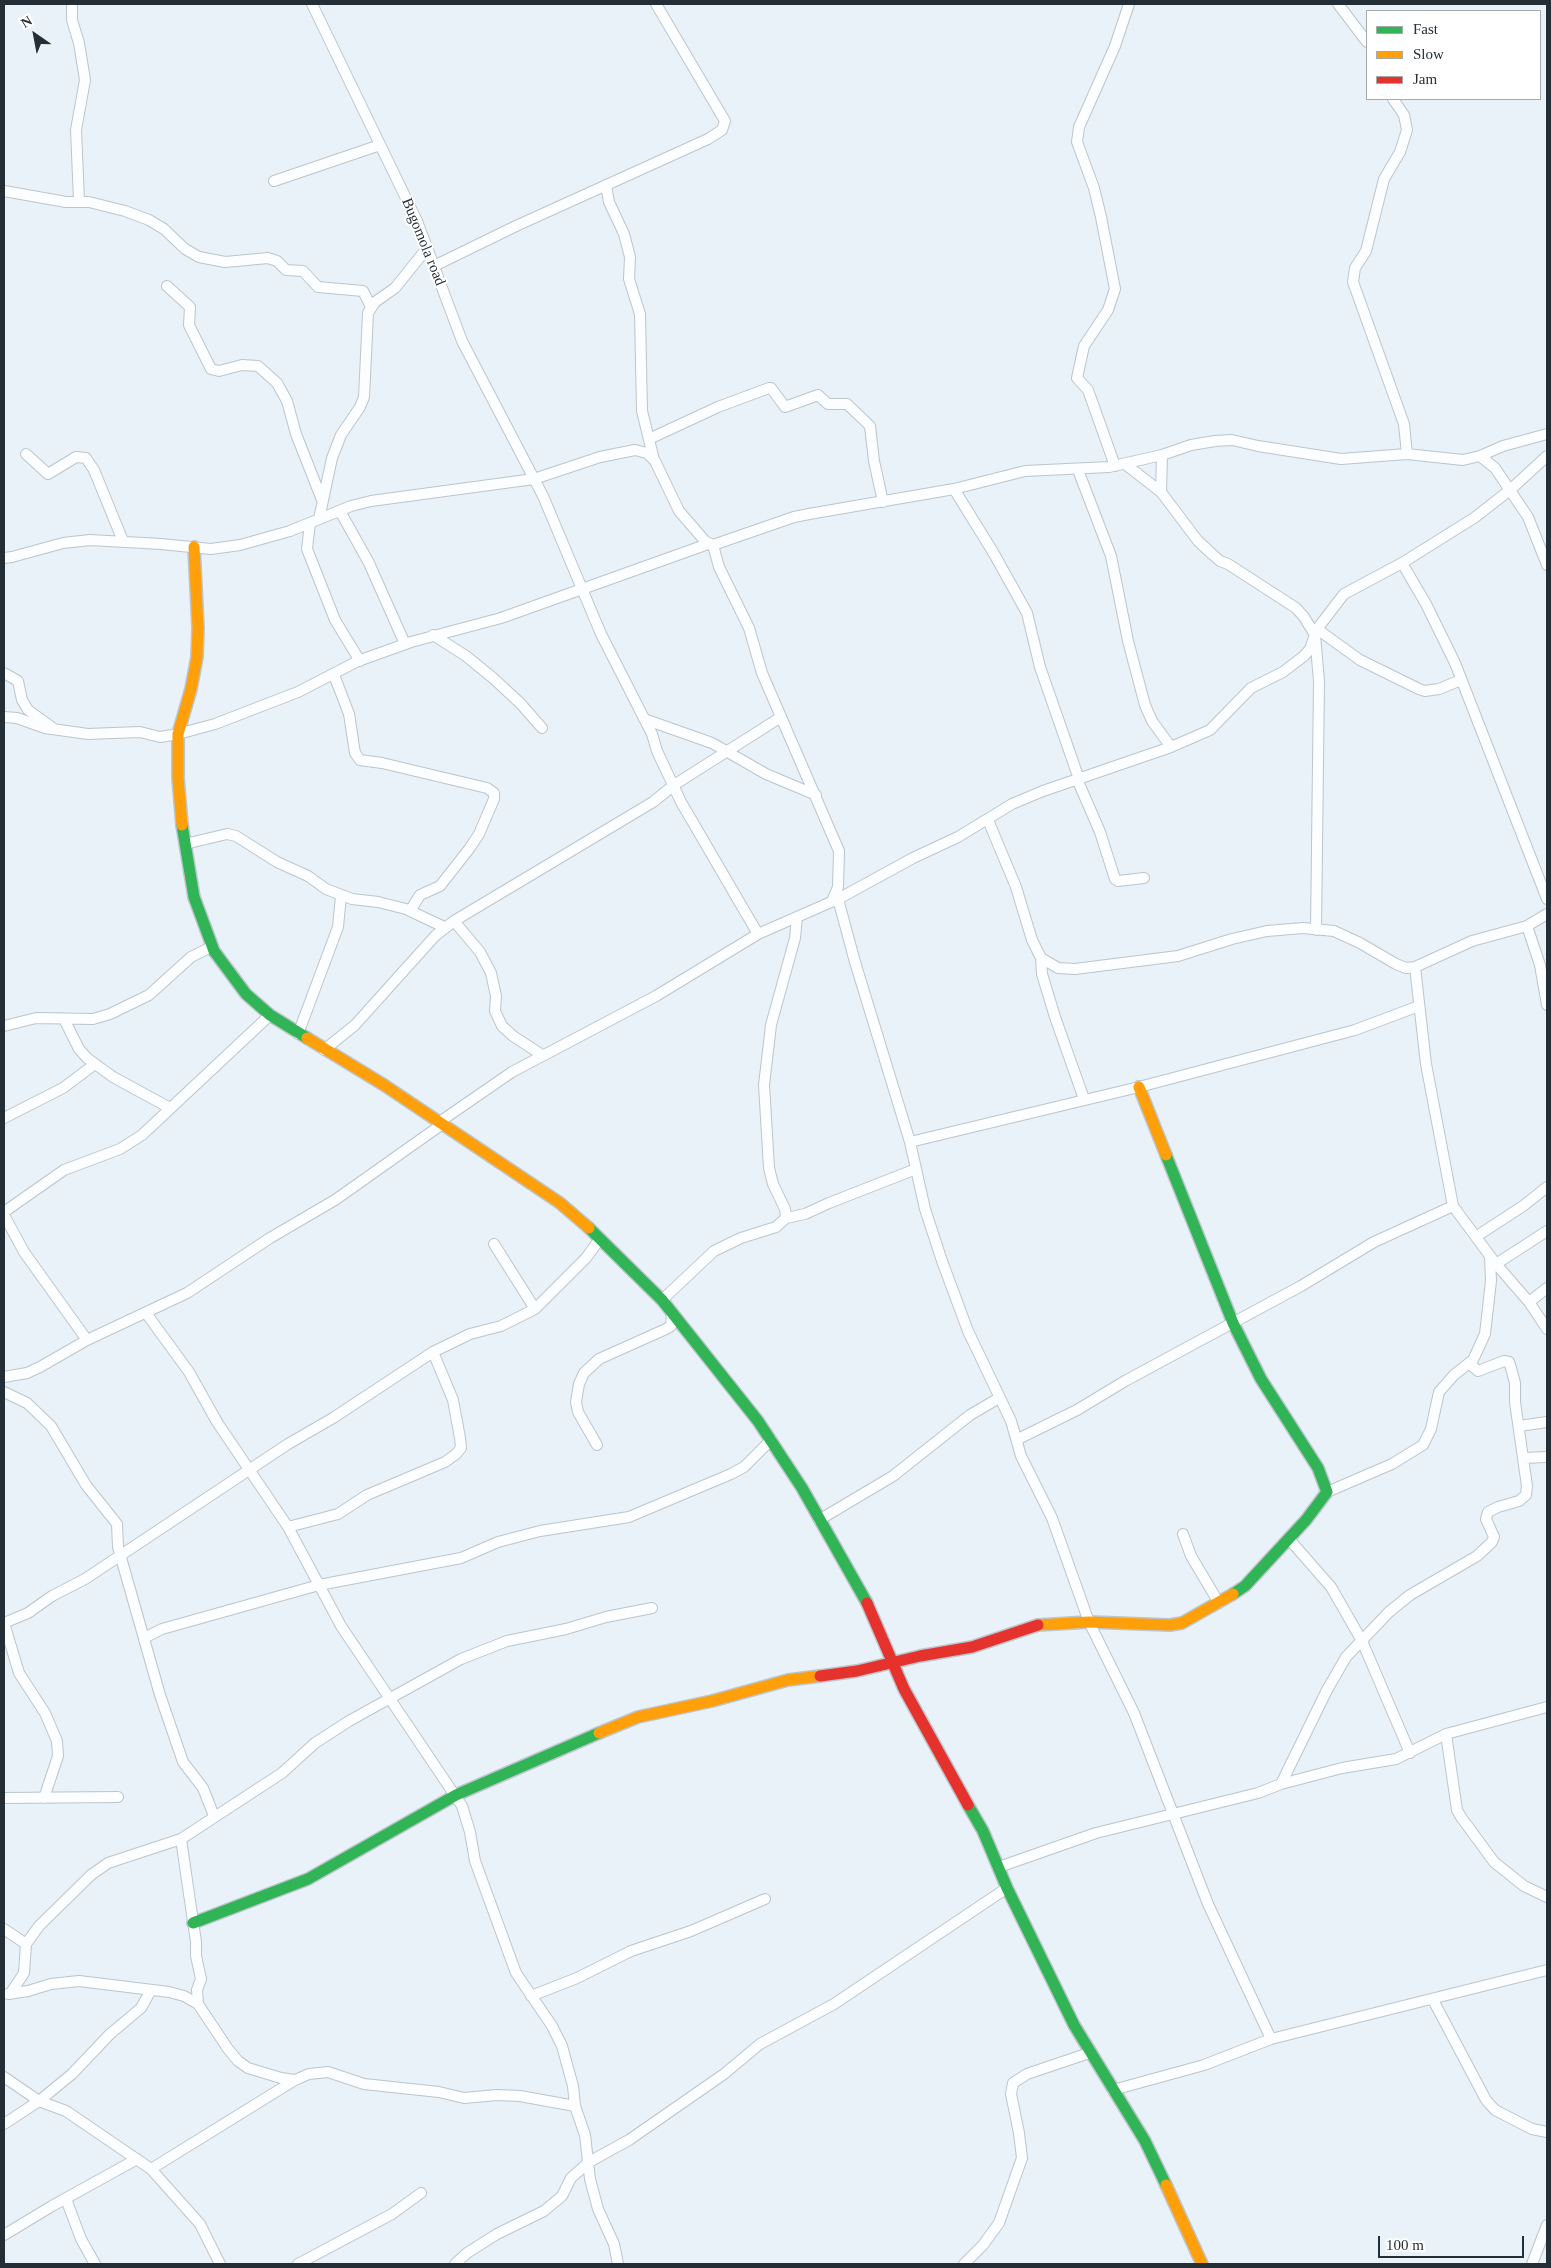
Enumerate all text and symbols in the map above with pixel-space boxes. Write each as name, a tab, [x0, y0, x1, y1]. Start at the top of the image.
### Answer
north arrow	[10, 10, 60, 60]
legend	[1366, 10, 1541, 100]
text: N	[18, 13, 35, 31]
text: Fast	[1413, 21, 1438, 37]
text: Slow	[1413, 46, 1444, 62]
text: Jam	[1413, 71, 1437, 87]
street label: Bugomola road	[397, 196, 449, 288]
scale bar	[1381, 2226, 1527, 2258]
text: 100 m	[1386, 2237, 1424, 2253]

